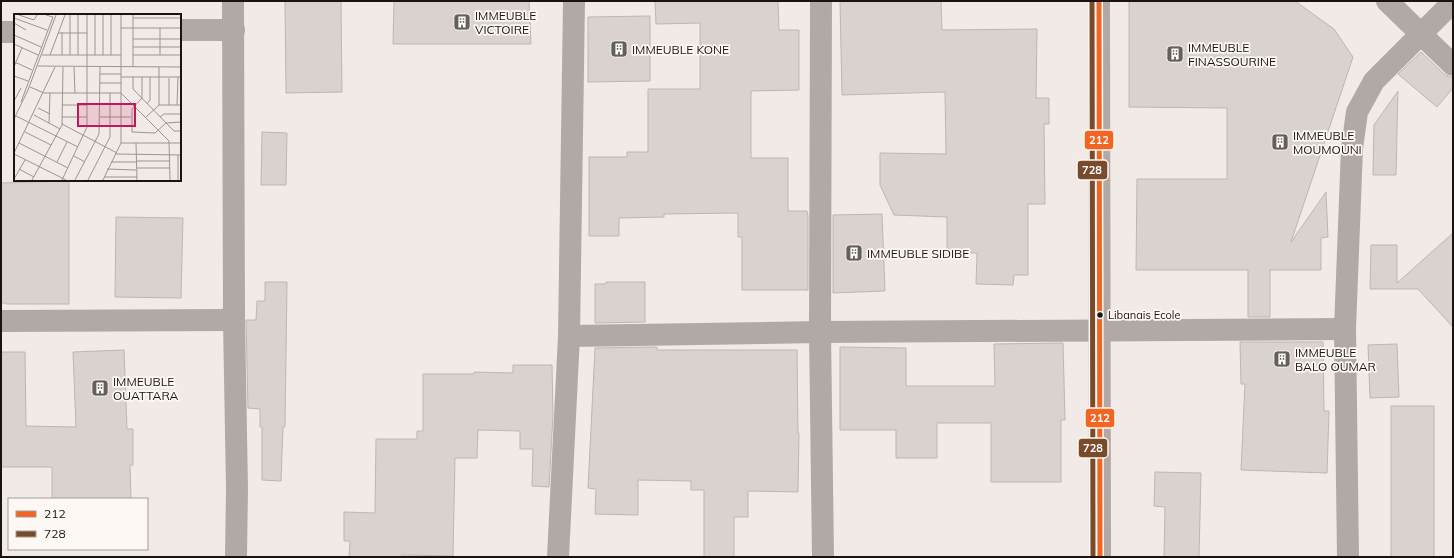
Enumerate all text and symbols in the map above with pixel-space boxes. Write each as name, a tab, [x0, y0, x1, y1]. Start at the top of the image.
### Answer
place label: IMMEUBLE VICTOIRE	[475, 8, 536, 37]
building icon: IMMEUBLE VICTOIRE	[452, 12, 472, 32]
inset map	[14, 14, 181, 181]
building icon: IMMEUBLE KONE	[609, 39, 629, 59]
place label: IMMEUBLE FINASSOURINE	[1188, 40, 1276, 69]
place label: IMMEUBLE KONE	[632, 42, 729, 57]
building icon: IMMEUBLE FINASSOURINE	[1165, 44, 1185, 64]
place label: IMMEUBLE MOUMOUNI	[1293, 128, 1362, 157]
line badge: 212	[1084, 130, 1114, 150]
building icon: IMMEUBLE MOUMOUNI	[1270, 132, 1290, 152]
text: 212	[1089, 133, 1109, 147]
line badge: 728	[1077, 160, 1108, 180]
text: 728	[1082, 163, 1102, 177]
building icon: IMMEUBLE SIDIBE	[844, 243, 864, 263]
place label: IMMEUBLE SIDIBE	[867, 246, 969, 261]
place label: Libanais Ecole	[1108, 308, 1180, 322]
marker: Libanais Ecole	[1095, 310, 1105, 320]
place label: IMMEUBLE BALO OUMAR	[1295, 345, 1376, 374]
building icon: IMMEUBLE BALO OUMAR	[1272, 349, 1292, 369]
place label: IMMEUBLE OUATTARA	[113, 374, 179, 403]
building icon: IMMEUBLE OUATTARA	[90, 378, 110, 398]
line badge: 212	[1085, 408, 1115, 428]
text: 212	[1090, 411, 1110, 425]
line badge: 728	[1078, 438, 1108, 458]
text: 728	[1083, 441, 1103, 455]
legend	[8, 498, 148, 550]
text: 212	[44, 506, 66, 521]
text: 728	[44, 526, 66, 541]

